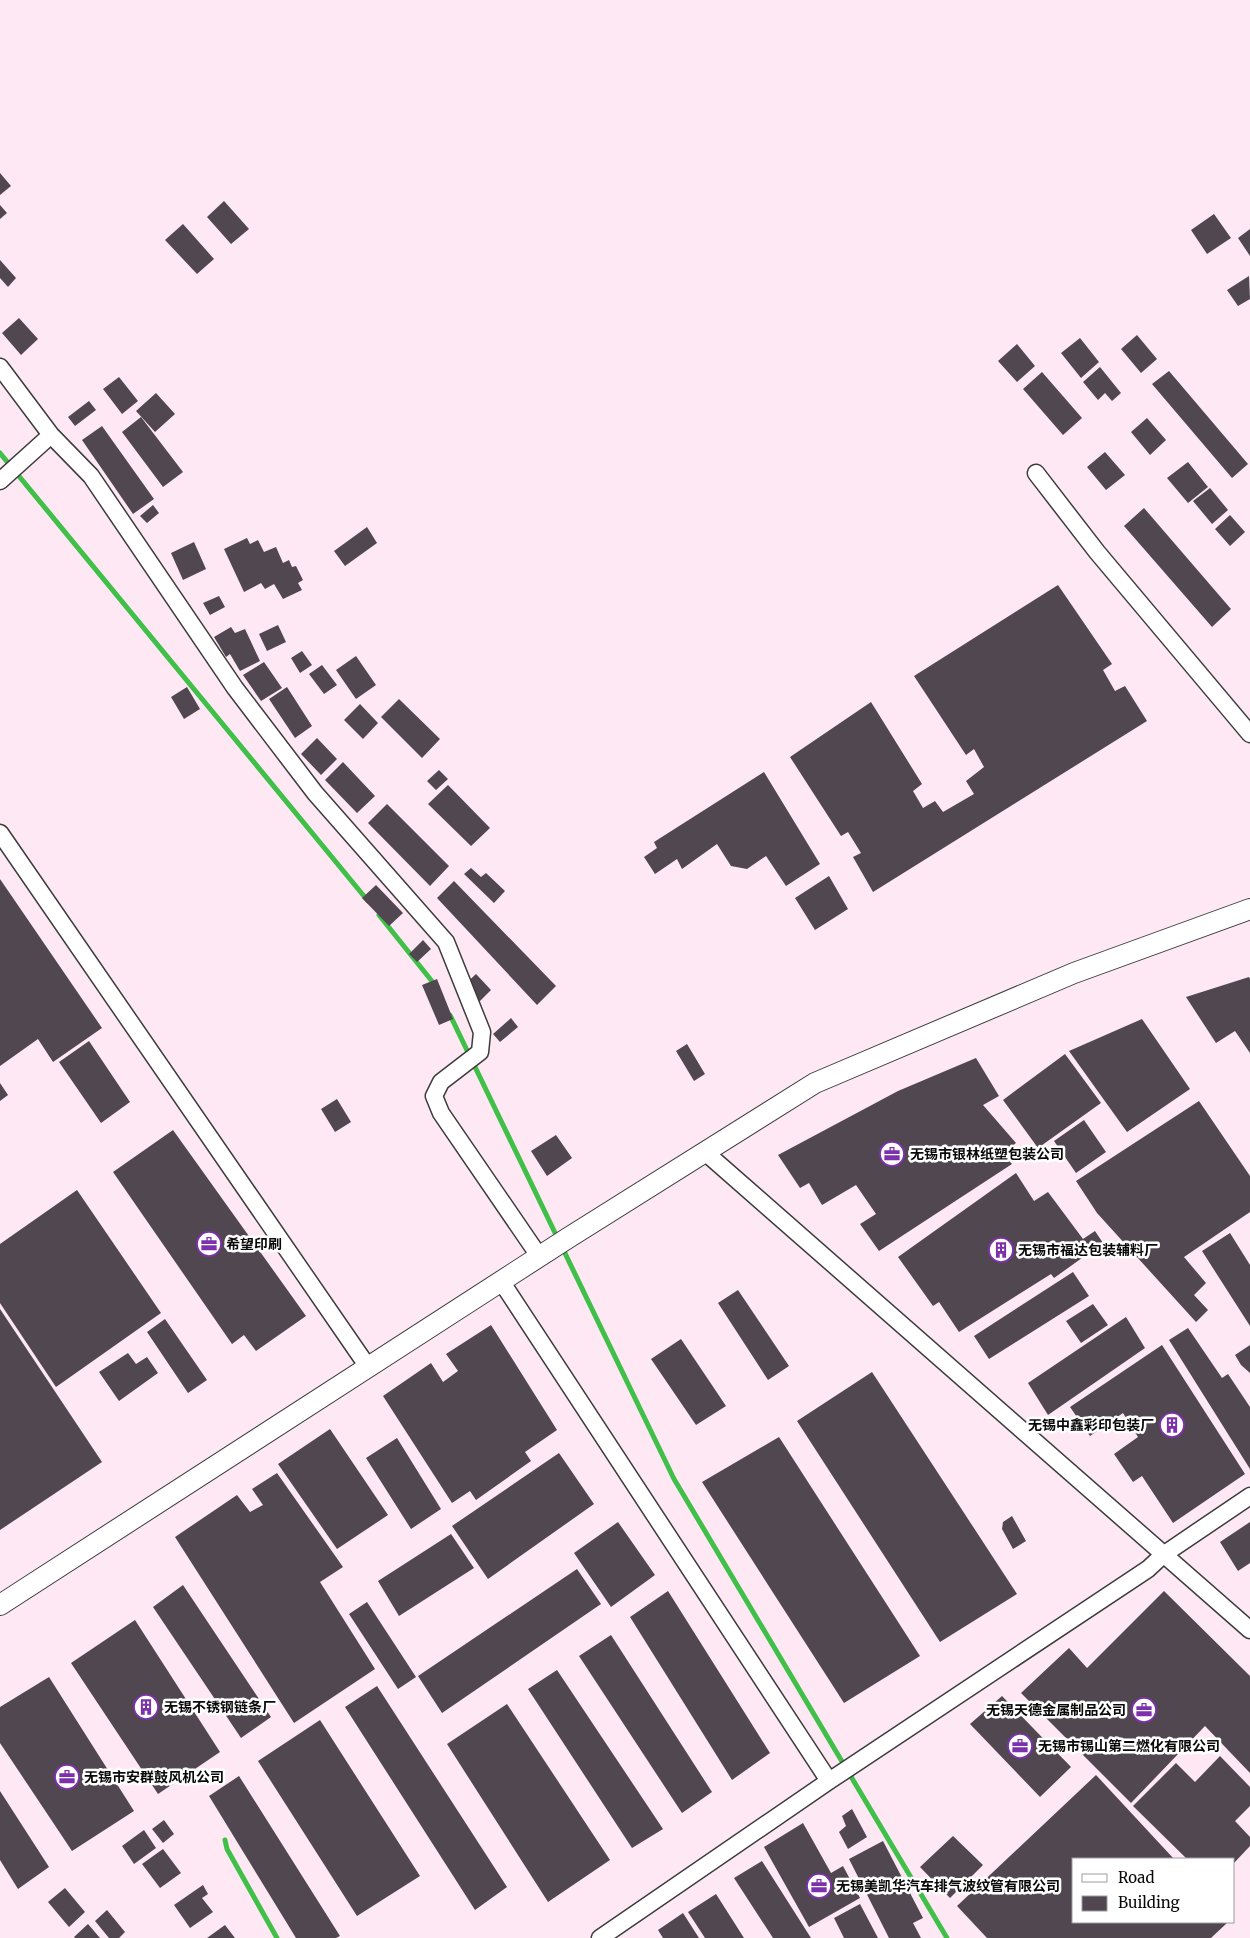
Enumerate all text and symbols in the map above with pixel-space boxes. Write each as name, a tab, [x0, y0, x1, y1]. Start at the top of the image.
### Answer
office icon: 无锡市银林纸塑包装公司	[879, 1141, 905, 1167]
place label: 无锡市银林纸塑包装公司	[910, 1145, 1064, 1163]
office icon: 希望印刷	[196, 1231, 222, 1257]
place label: 希望印刷	[226, 1235, 282, 1253]
building icon: 无锡市福达包装辅料厂	[988, 1237, 1014, 1263]
place label: 无锡市福达包装辅料厂	[1018, 1241, 1158, 1259]
building icon: 无锡中鑫彩印包装厂	[1159, 1412, 1185, 1438]
place label: 无锡中鑫彩印包装厂	[1028, 1416, 1154, 1434]
building icon: 无锡不锈钢链条厂	[133, 1694, 159, 1720]
office icon: 无锡天德金属制品公司	[1131, 1697, 1157, 1723]
place label: 无锡不锈钢链条厂	[164, 1698, 276, 1716]
place label: 无锡天德金属制品公司	[986, 1701, 1126, 1719]
office icon: 无锡市锡山第二燃化有限公司	[1007, 1733, 1033, 1759]
place label: 无锡市锡山第二燃化有限公司	[1038, 1737, 1220, 1755]
office icon: 无锡市安群鼓风机公司	[54, 1764, 80, 1790]
place label: 无锡市安群鼓风机公司	[84, 1768, 224, 1786]
legend	[1072, 1858, 1235, 1923]
text: Road	[1118, 1868, 1154, 1887]
office icon: 无锡美凯华汽车排气波纹管有限公司	[806, 1873, 832, 1899]
place label: 无锡美凯华汽车排气波纹管有限公司	[836, 1877, 1060, 1895]
text: Building	[1118, 1893, 1180, 1912]

